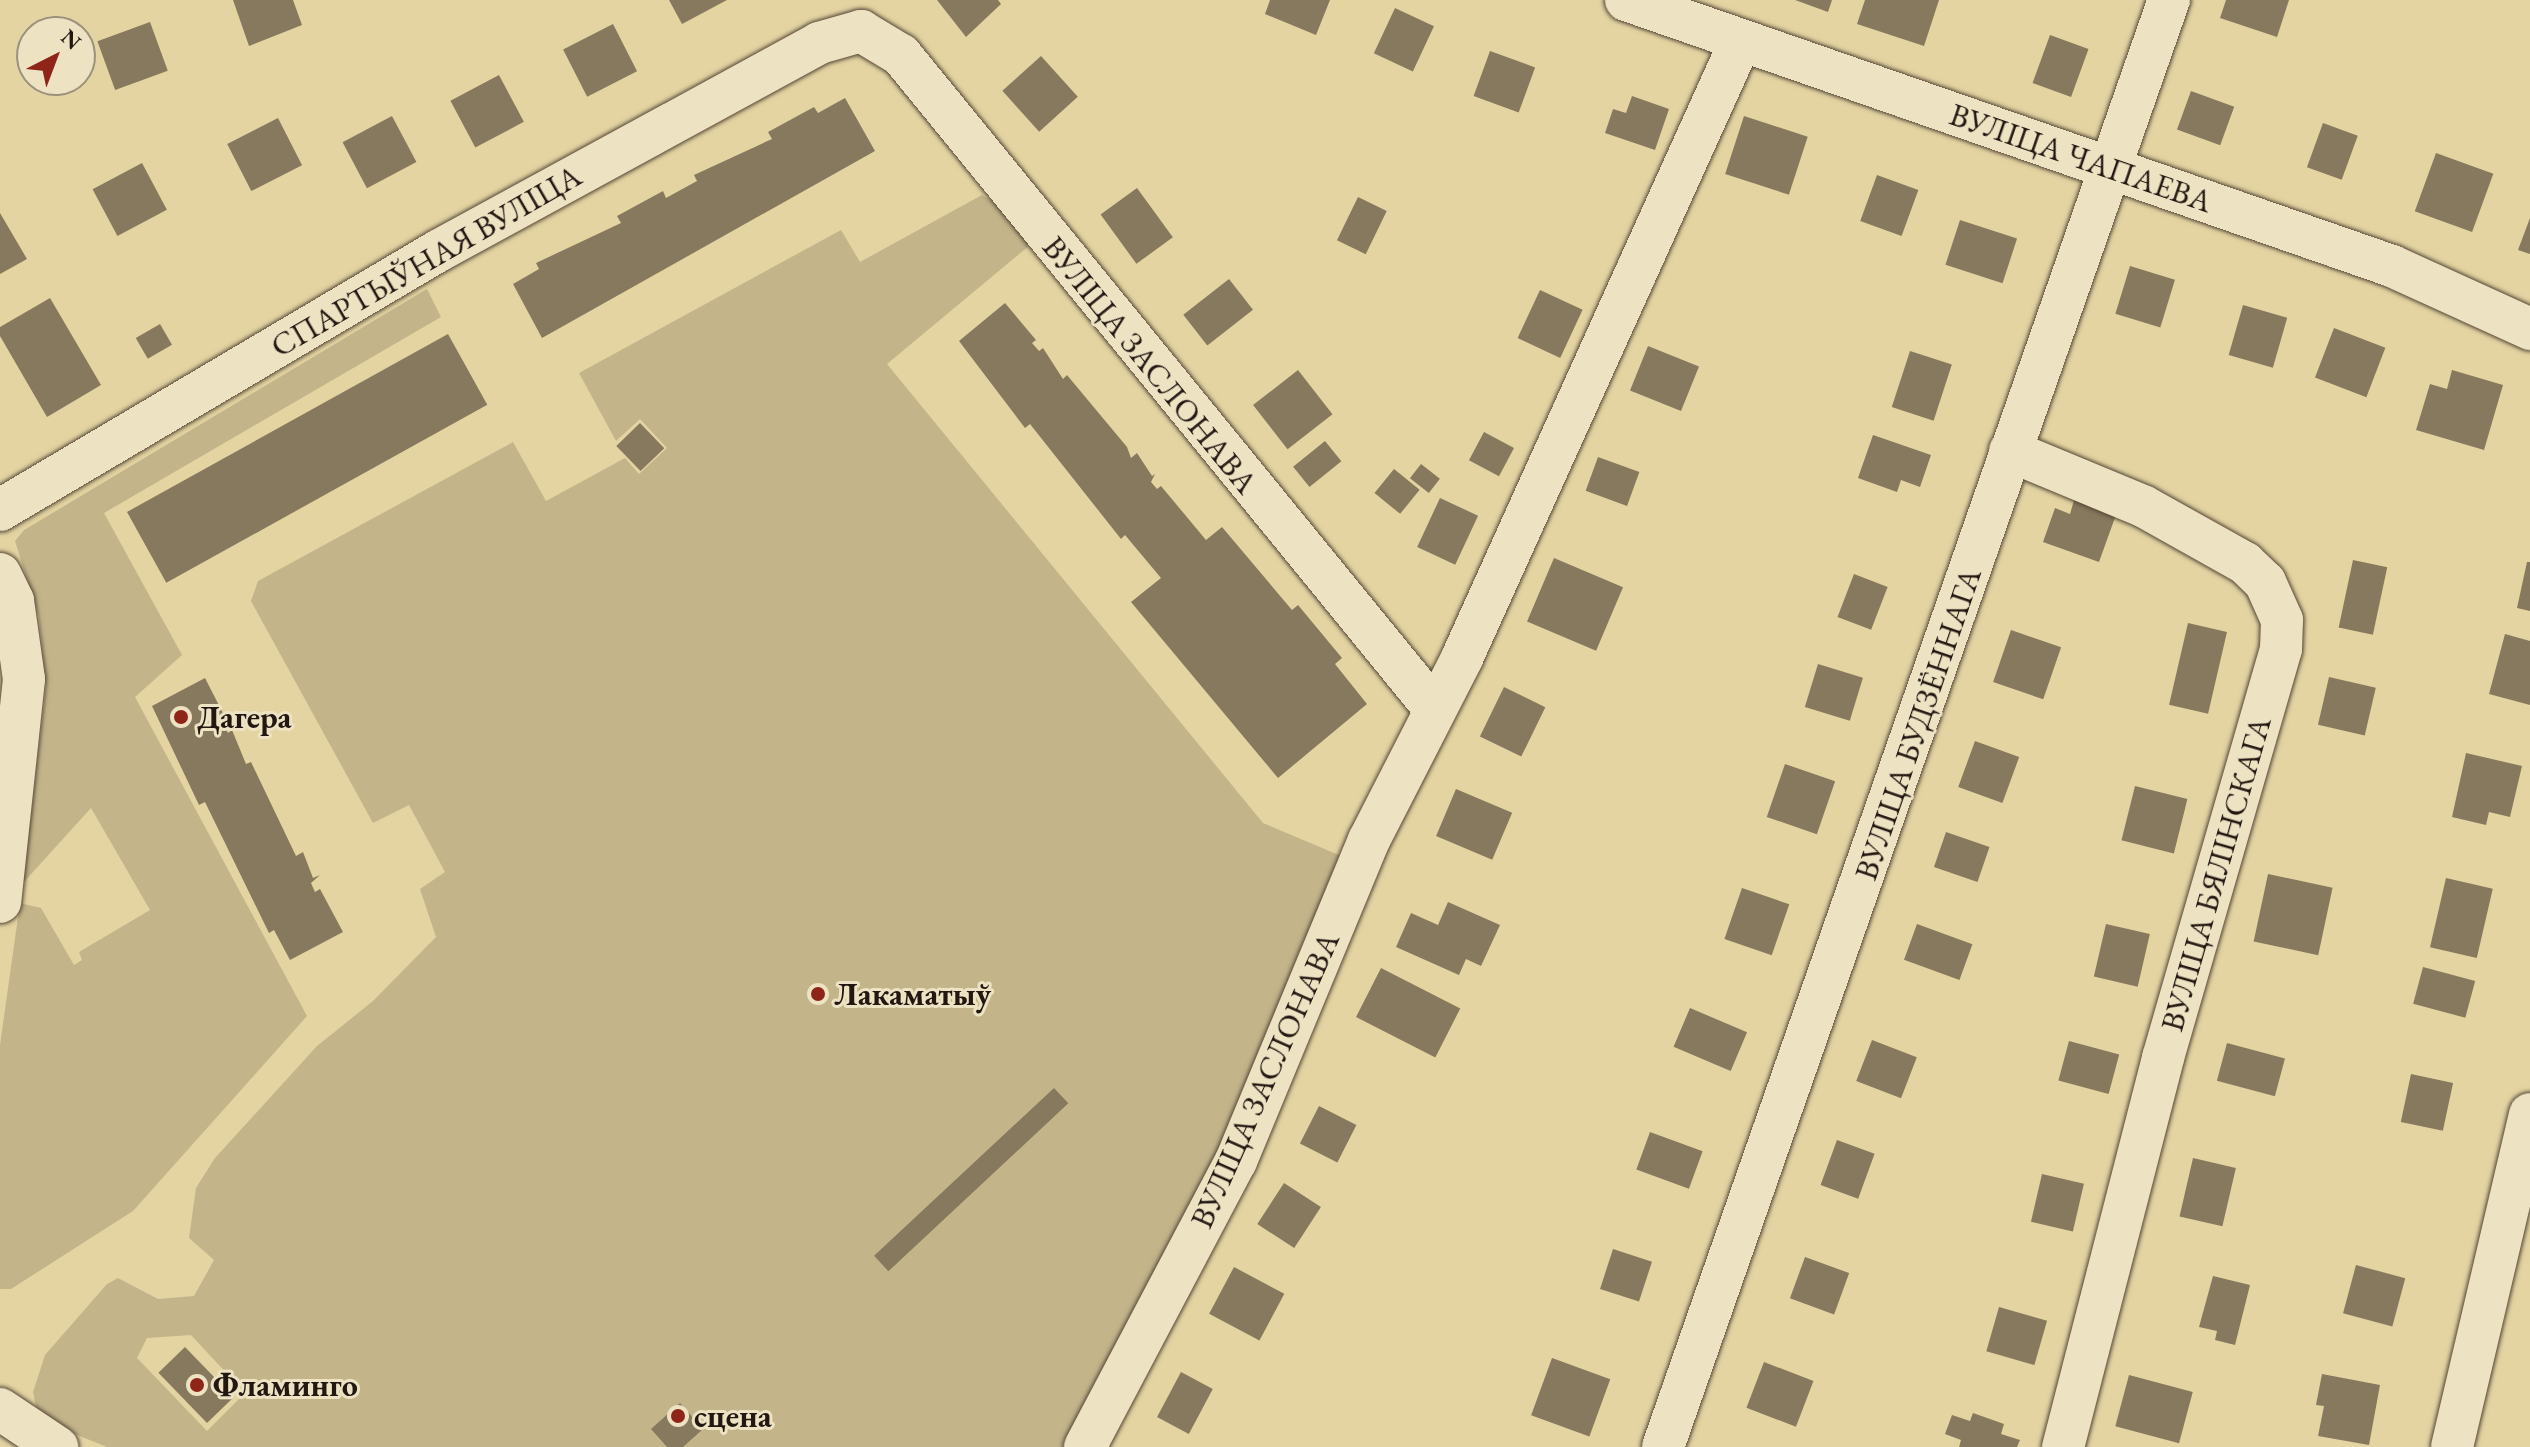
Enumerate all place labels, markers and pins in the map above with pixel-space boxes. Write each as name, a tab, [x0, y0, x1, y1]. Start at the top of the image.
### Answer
place label: Дагера	[197, 698, 292, 736]
marker: Дагера	[172, 708, 190, 726]
place label: Лакаматыў	[834, 975, 991, 1013]
marker: Лакаматыў	[809, 985, 827, 1003]
place label: Фламинго	[213, 1366, 358, 1404]
marker: Фламинго	[188, 1376, 206, 1394]
place label: сцена	[694, 1397, 772, 1435]
marker: сцена	[669, 1407, 687, 1425]

